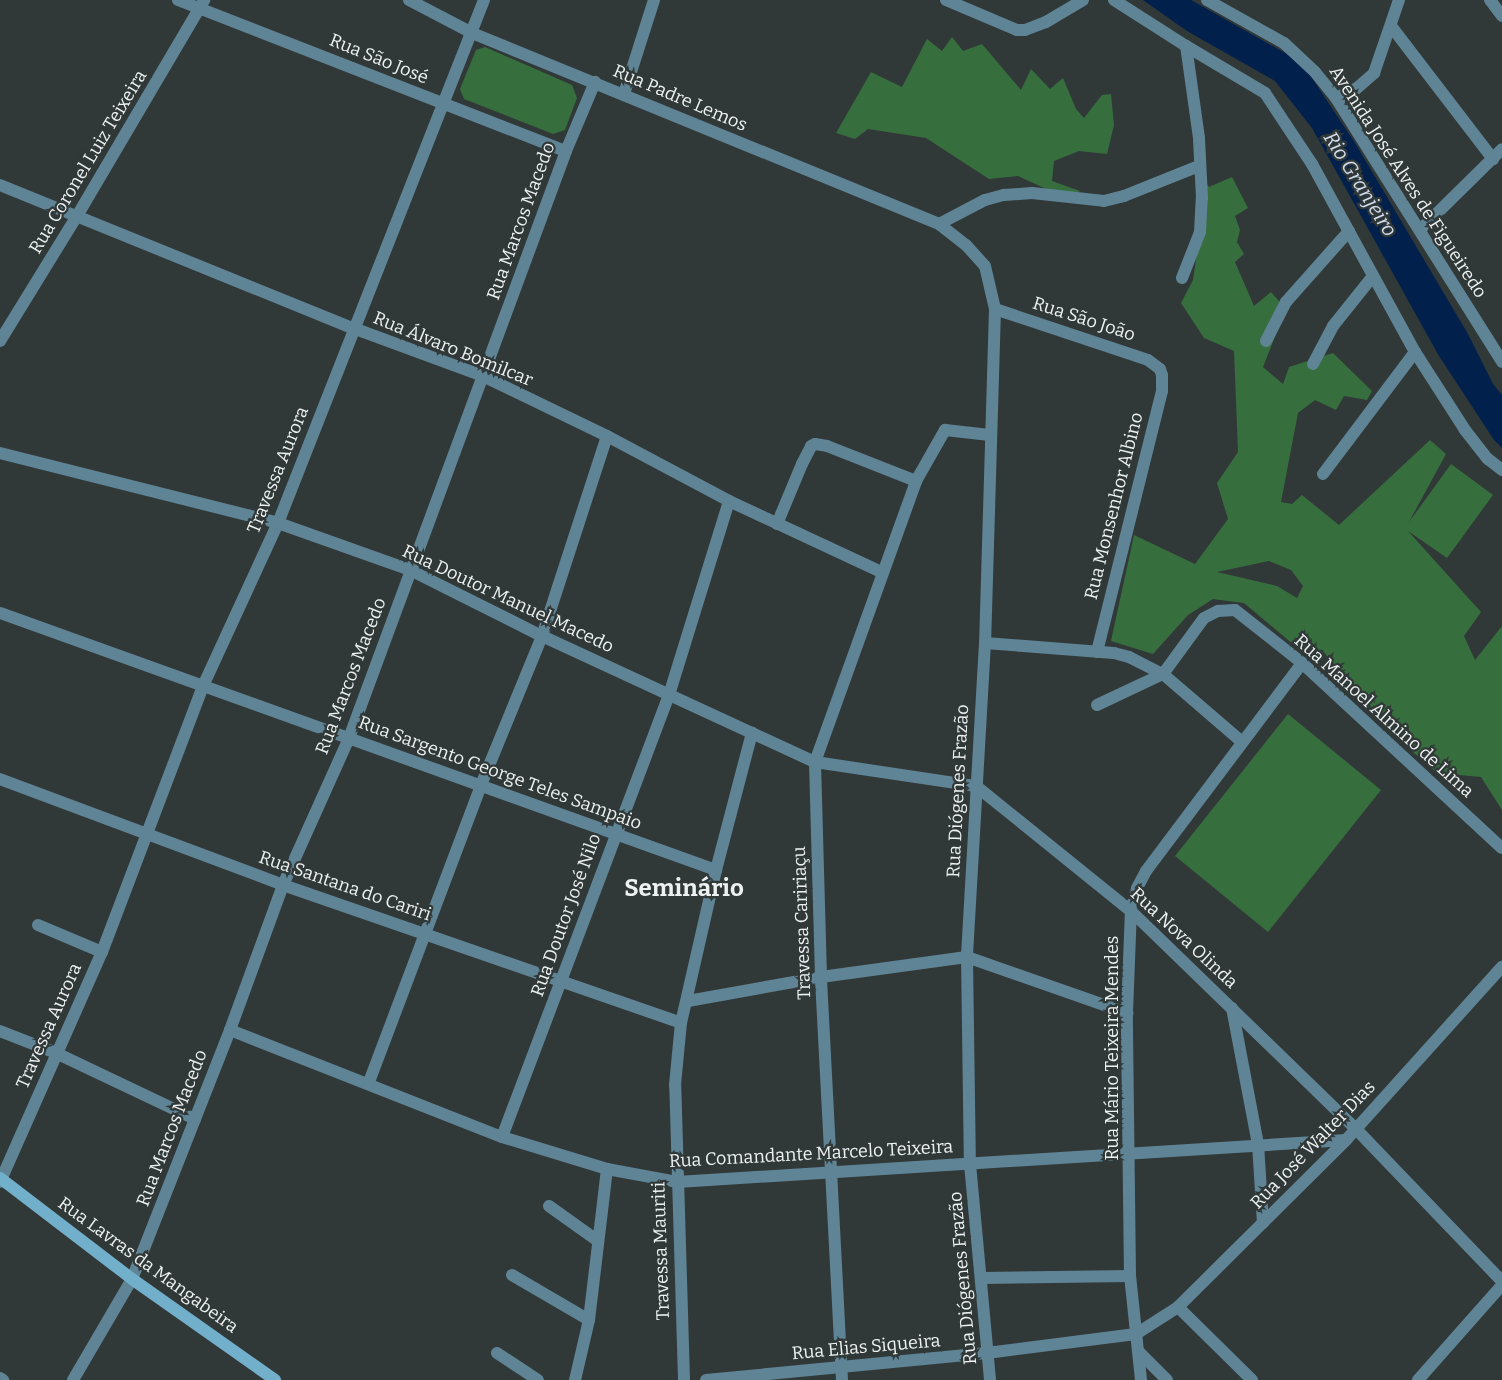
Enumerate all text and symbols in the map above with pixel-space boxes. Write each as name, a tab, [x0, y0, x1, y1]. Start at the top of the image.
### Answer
street label: Rua São José	[326, 29, 432, 89]
street label: Rua Padre Lemos	[610, 60, 750, 136]
street label: Avenida José Alves de Figueiredo	[1325, 62, 1491, 302]
street label: Rua Coronel Luiz Teixeira	[25, 66, 151, 258]
water label: Rio Granjeiro	[1318, 127, 1402, 241]
street label: Rua Marcos Macedo	[482, 139, 560, 303]
street label: Rua São João	[1030, 292, 1138, 346]
street label: Rua Álvaro Bomilcar	[370, 307, 536, 391]
street label: Travessa Aurora	[243, 403, 313, 537]
street label: Rua Monsenhor Albino	[1080, 410, 1148, 602]
street label: Rua Doutor Manuel Macedo	[399, 540, 617, 658]
street label: Rua Marcos Macedo	[311, 595, 391, 757]
street label: Rua Manoel Almino de Lima	[1290, 630, 1478, 802]
street label: Rua Diógenes Frazão	[943, 704, 973, 878]
street label: Rua Sargento George Teles Sampaio	[355, 712, 645, 834]
street label: Rua Doutor José Nilo	[526, 831, 606, 999]
street label: Rua Santana do Cariri	[256, 846, 434, 926]
street label: Travessa Caririaçu	[789, 846, 815, 1000]
district label: Seminário	[624, 875, 744, 903]
street label: Rua Nova Olinda	[1126, 883, 1242, 993]
street label: Rua Mário Teixeira Mendes	[1101, 936, 1123, 1160]
street label: Travessa Aurora	[12, 960, 86, 1092]
street label: Rua Marcos Macedo	[132, 1047, 212, 1209]
street label: Rua José Walter Dias	[1246, 1076, 1380, 1214]
street label: Rua Comandante Marcelo Teixeira	[668, 1136, 954, 1172]
street label: Travessa Mauriti	[648, 1182, 674, 1320]
street label: Rua Diógenes Frazão	[945, 1191, 981, 1365]
street label: Rua Lavras da Mangabeira	[54, 1192, 242, 1338]
street label: Rua Elias Siqueira	[791, 1330, 941, 1364]

